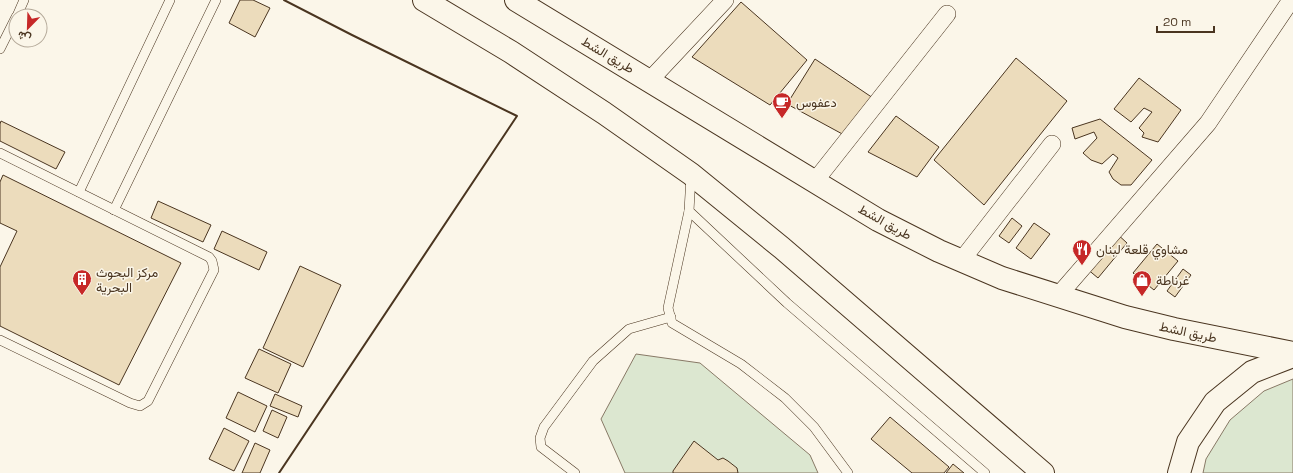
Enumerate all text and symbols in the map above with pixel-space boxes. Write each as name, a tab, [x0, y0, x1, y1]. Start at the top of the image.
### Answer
north arrow	[8, 8, 48, 48]
scale bar	[1157, 8, 1214, 34]
text: 20 m	[1163, 14, 1191, 30]
text: ش	[15, 28, 33, 46]
street label: طريق الشط	[579, 33, 637, 77]
cafe icon: دعفوس	[771, 91, 793, 119]
place label: دعفوس	[796, 94, 837, 111]
street label: طريق الشط	[855, 200, 915, 244]
restaurant icon: مشاوي قلعة لبنان	[1071, 238, 1093, 266]
place label: مشاوي قلعة لبنان	[1096, 241, 1188, 260]
place label: مركز البحوث البحرية	[96, 264, 158, 296]
building icon: مركز البحوث البحرية	[71, 268, 93, 296]
shop icon: غرناطة	[1131, 269, 1153, 297]
place label: غرناطة	[1156, 272, 1189, 289]
street label: طريق الشط	[1158, 318, 1218, 346]

